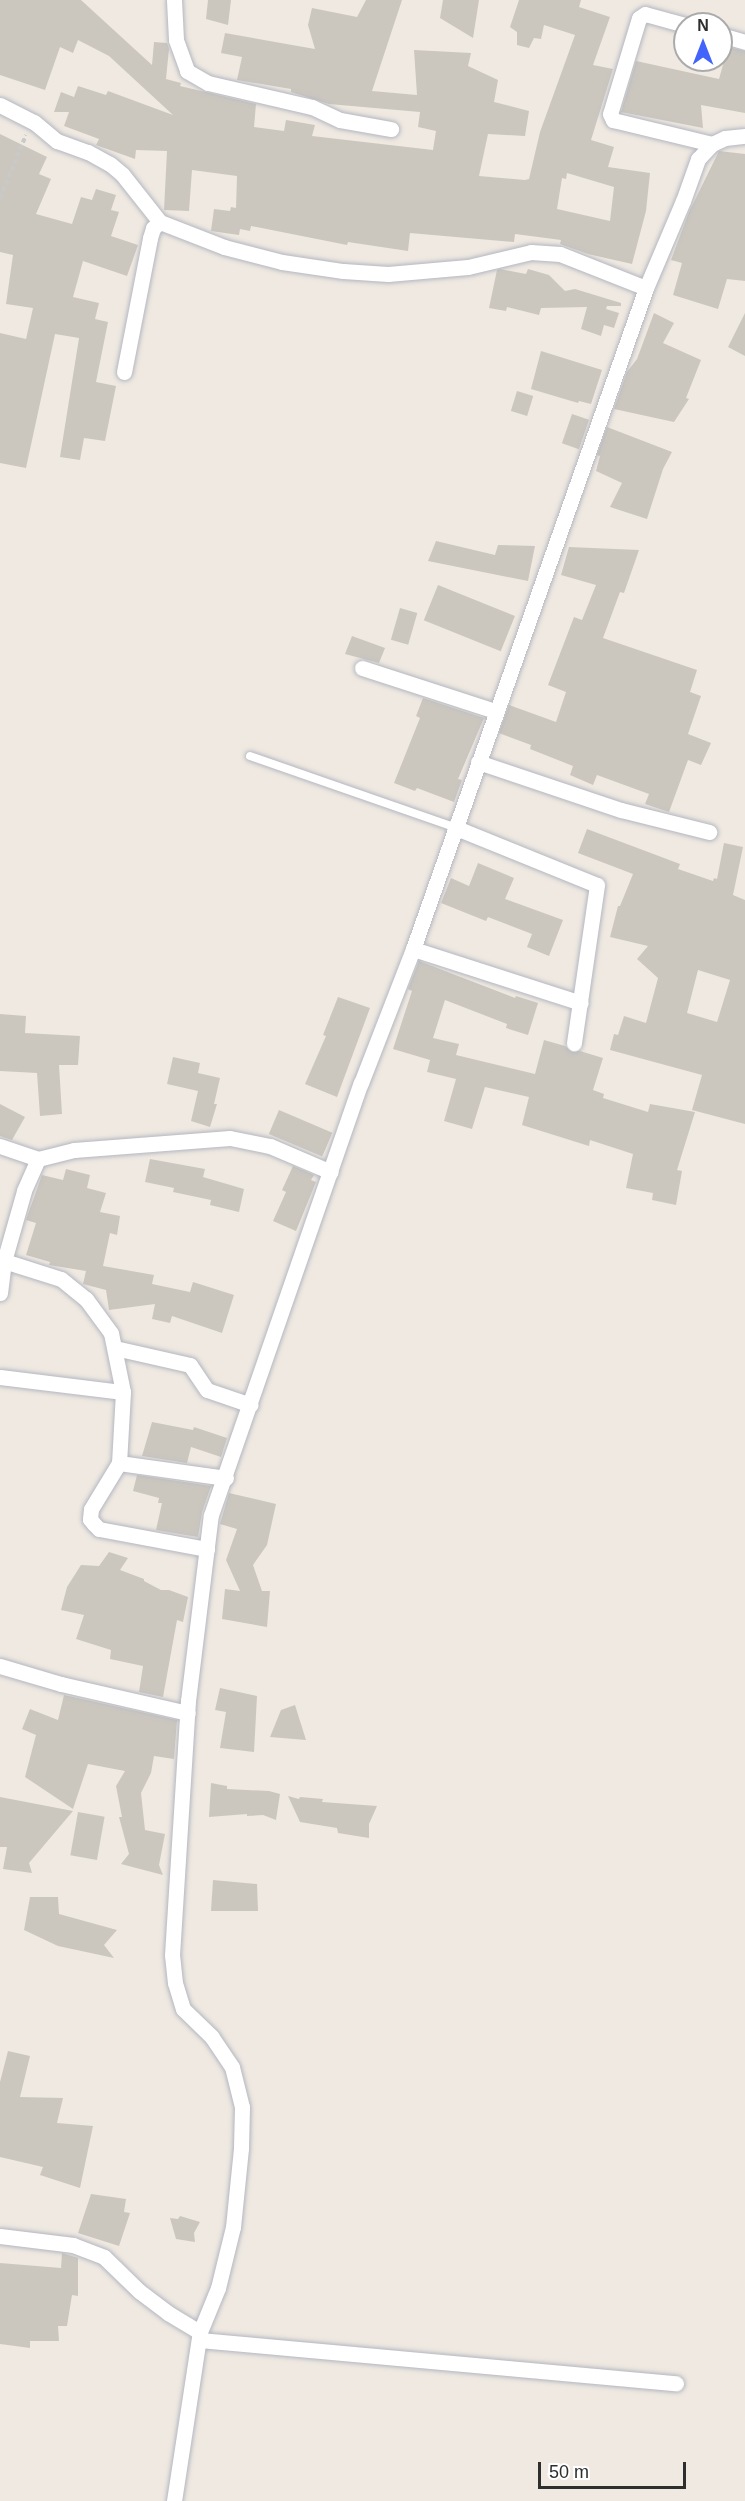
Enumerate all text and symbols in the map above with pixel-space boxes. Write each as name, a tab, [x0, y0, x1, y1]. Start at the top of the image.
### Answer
north arrow	[673, 12, 733, 72]
text: N	[697, 17, 709, 34]
scale bar	[541, 2450, 690, 2488]
text: 50 m	[549, 2462, 589, 2482]

